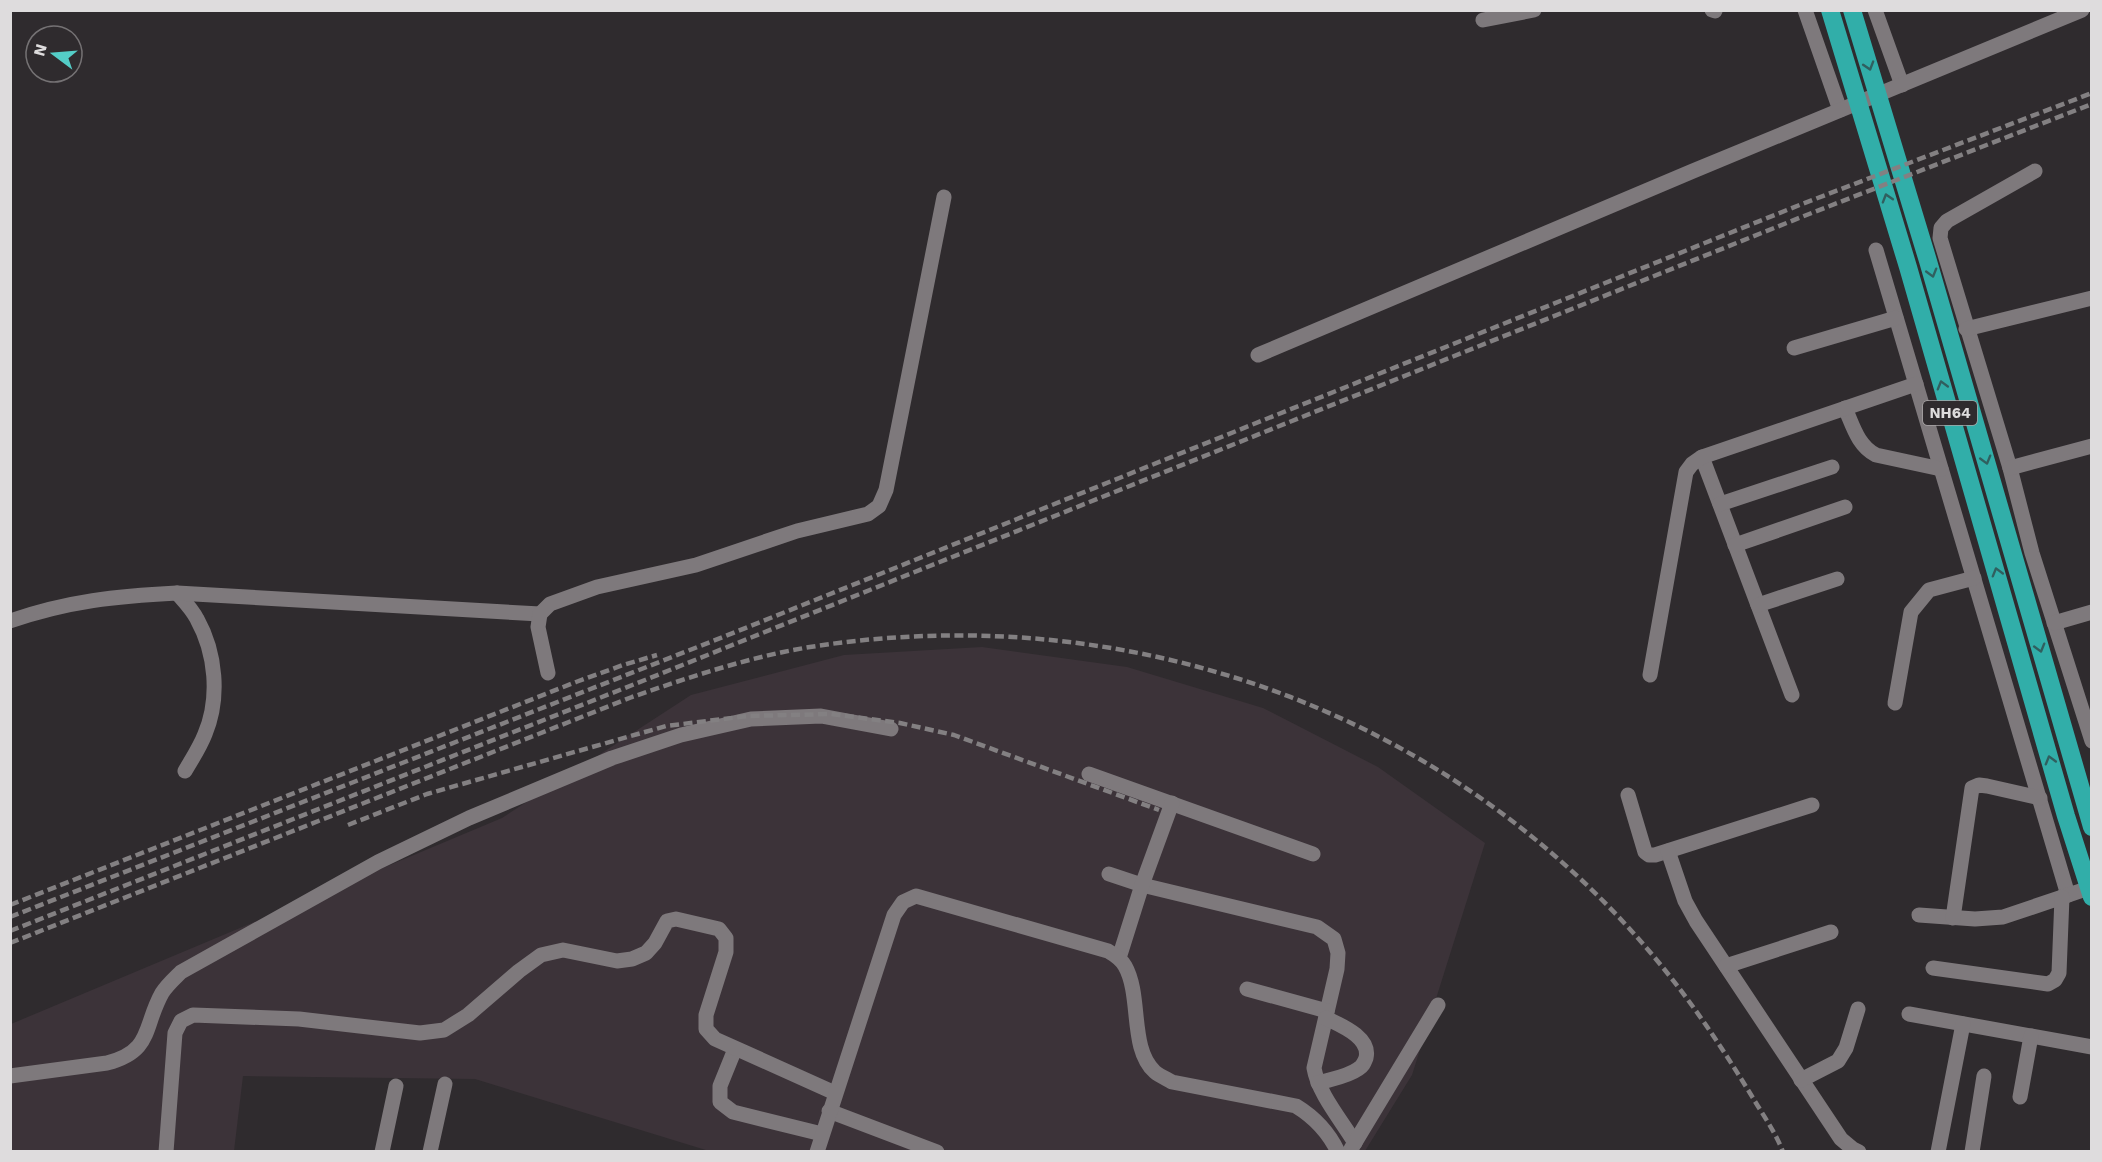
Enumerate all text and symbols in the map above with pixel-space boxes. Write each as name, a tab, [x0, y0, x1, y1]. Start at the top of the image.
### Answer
north arrow	[24, 24, 84, 84]
text: N	[29, 42, 51, 58]
one-way arrow	[1862, 60, 1874, 71]
one-way arrow	[1882, 193, 1894, 204]
one-way arrow	[1925, 267, 1937, 278]
one-way arrow	[1937, 380, 1949, 391]
road number: NH64	[1923, 401, 1977, 425]
one-way arrow	[1979, 455, 1991, 465]
one-way arrow	[1991, 567, 2004, 577]
one-way arrow	[2033, 642, 2045, 653]
one-way arrow	[2045, 755, 2057, 766]

